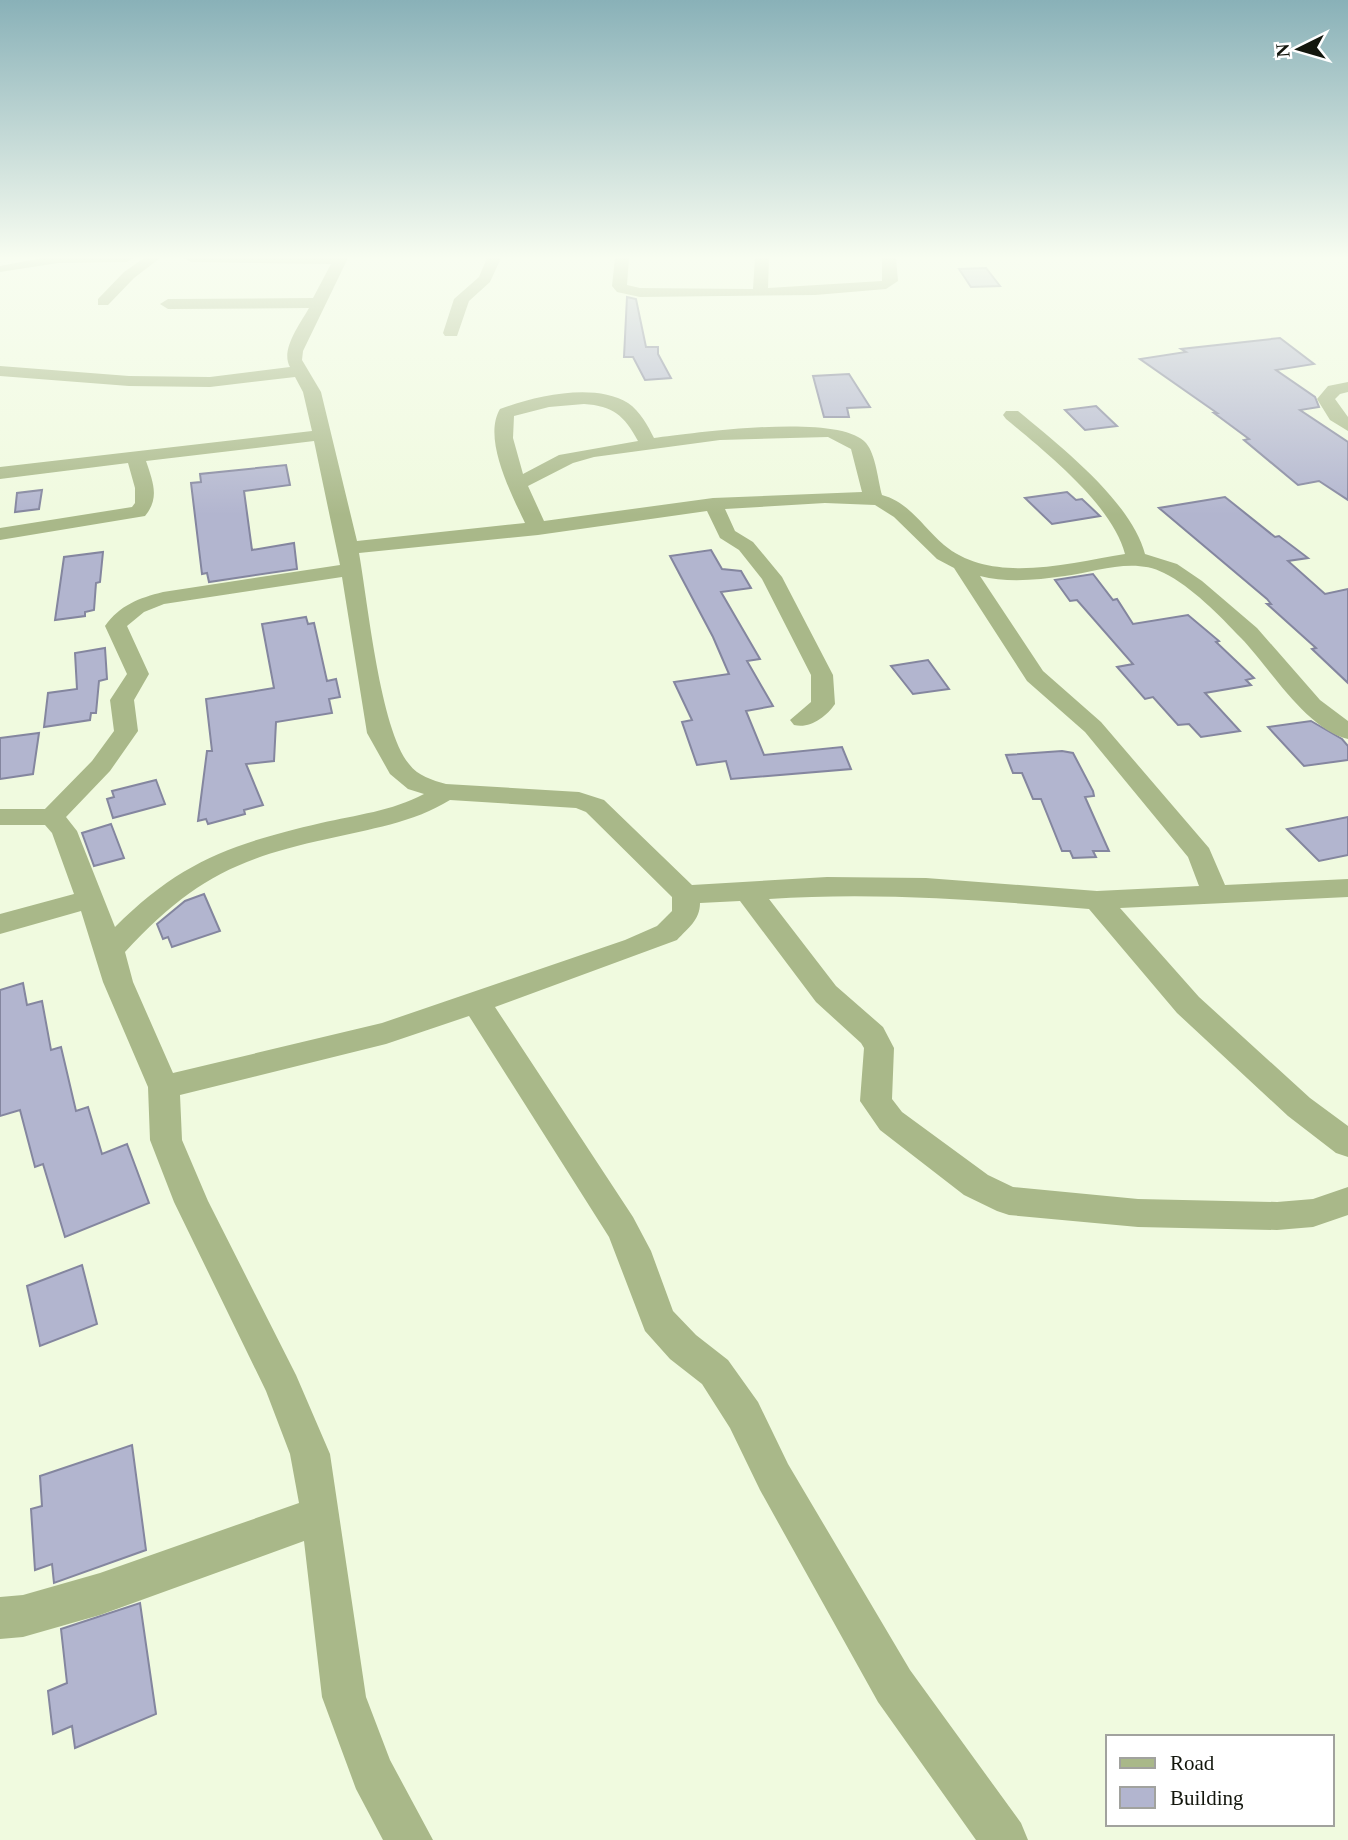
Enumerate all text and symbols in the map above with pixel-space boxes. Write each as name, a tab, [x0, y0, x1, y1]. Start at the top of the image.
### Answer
north arrow	[1264, 14, 1334, 84]
text: N	[1271, 42, 1294, 58]
legend	[1106, 1735, 1334, 1826]
text: Road	[1170, 1751, 1215, 1775]
text: Building	[1170, 1786, 1244, 1810]

